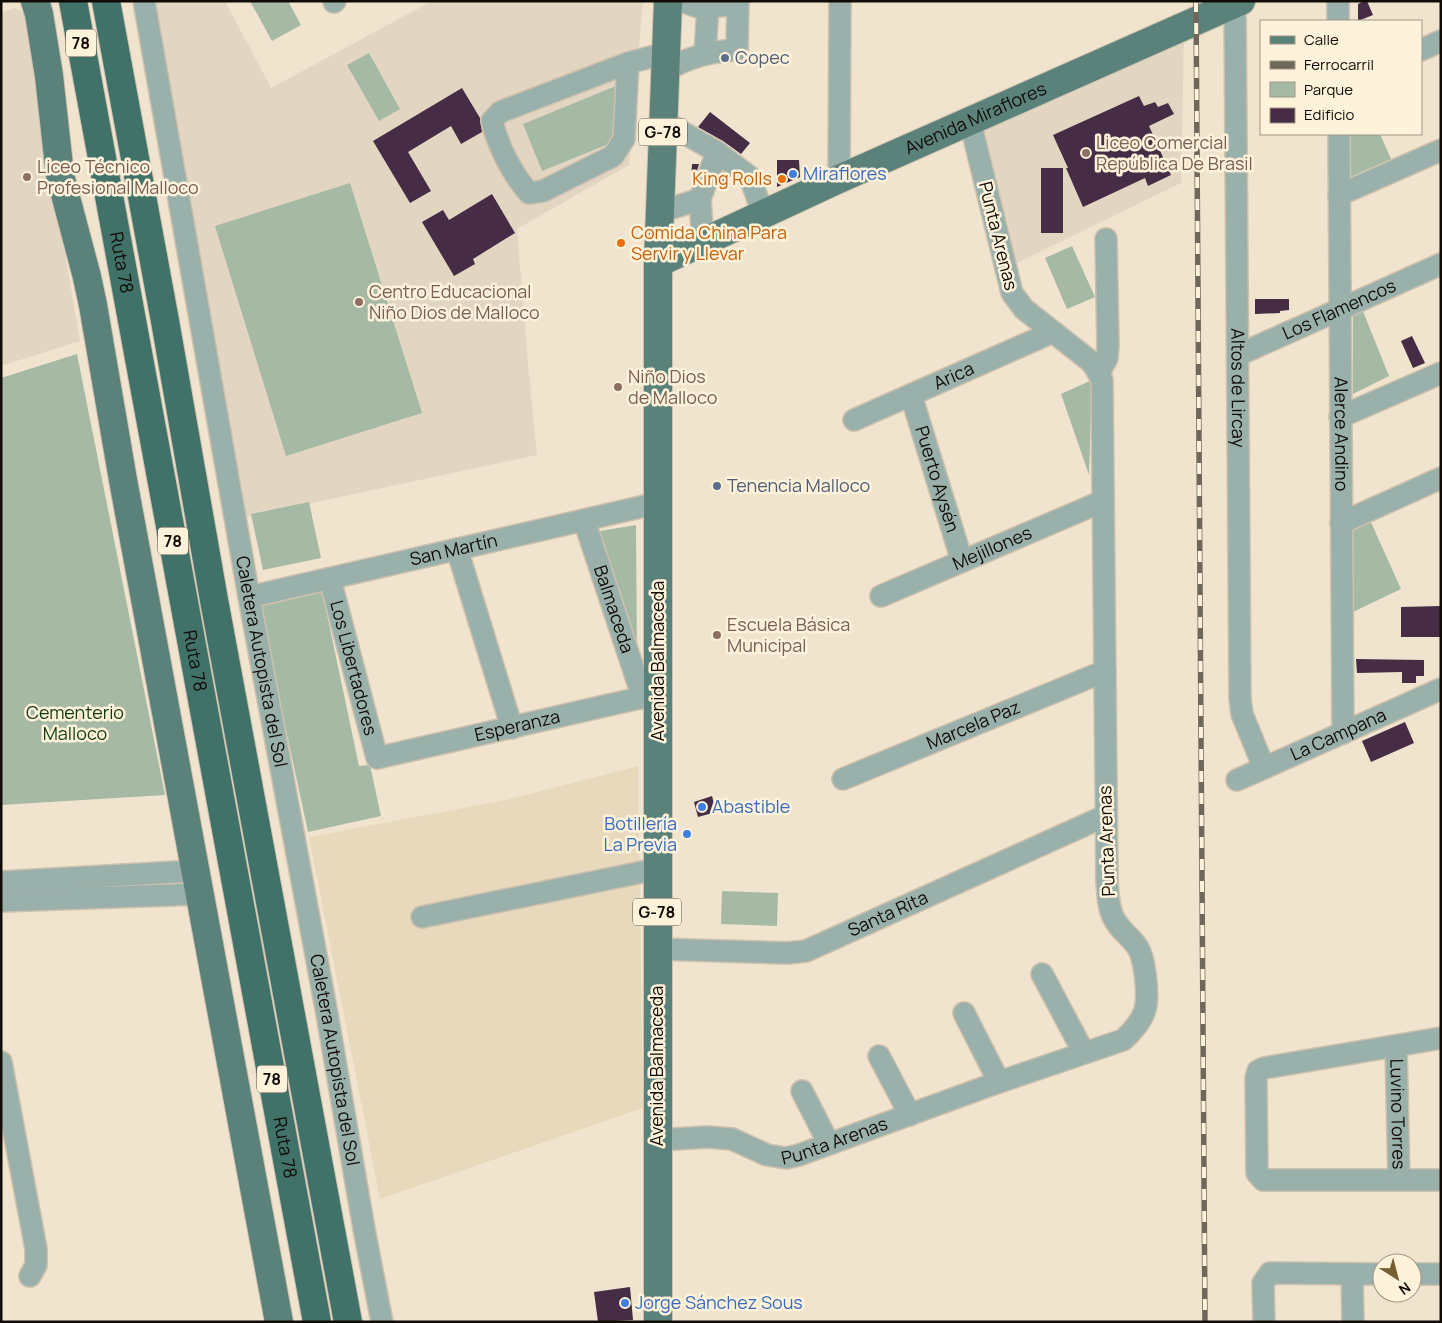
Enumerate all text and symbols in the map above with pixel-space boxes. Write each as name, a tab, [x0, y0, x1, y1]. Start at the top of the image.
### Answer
legend	[1260, 20, 1422, 135]
road number: 78	[66, 29, 96, 56]
text: Calle	[1304, 29, 1339, 50]
place label: Copec	[735, 45, 790, 69]
marker: Copec	[719, 52, 731, 64]
text: Ferrocarril	[1304, 54, 1374, 75]
street label: Avenida Miraflores	[901, 76, 1050, 159]
text: Parque	[1304, 79, 1353, 100]
text: Edificio	[1304, 104, 1355, 125]
road number: G-78	[639, 118, 687, 146]
place label: Liceo Comercial República De Brasil	[1096, 130, 1253, 175]
marker: Liceo Comercial República De Brasil	[1080, 147, 1092, 159]
place label: Liceo Técnico Profesional Malloco	[37, 154, 199, 199]
place label: Miraflores	[803, 161, 887, 185]
place label: King Rolls	[692, 166, 772, 190]
marker: Miraflores	[787, 168, 799, 180]
marker: Liceo Técnico Profesional Malloco	[21, 171, 33, 183]
marker: King Rolls	[776, 173, 788, 185]
street label: Punta Arenas	[974, 179, 1024, 293]
place label: Comida China Para Servir y Llevar	[631, 220, 787, 265]
street label: Ruta 78	[105, 230, 140, 295]
marker: Comida China Para Servir y Llevar	[615, 237, 627, 249]
street label: Los Flamencos	[1278, 273, 1399, 345]
place label: Centro Educacional Niño Dios de Malloco	[369, 279, 540, 324]
marker: Centro Educacional Niño Dios de Malloco	[353, 296, 365, 308]
street label: Altos de Lircay	[1226, 328, 1251, 448]
street label: Arica	[929, 356, 977, 394]
place label: Niño Dios de Malloco	[628, 364, 717, 409]
street label: Alerce Andino	[1330, 377, 1354, 491]
marker: Niño Dios de Malloco	[612, 381, 624, 393]
street label: Puerto Aysén	[910, 423, 965, 535]
place label: Tenencia Malloco	[727, 473, 870, 497]
marker: Tenencia Malloco	[711, 480, 723, 492]
street label: Mejillones	[948, 520, 1035, 575]
street label: San Martín	[407, 527, 500, 571]
road number: 78	[158, 528, 188, 554]
street label: Caletera Autopista del Sol	[231, 554, 294, 769]
street label: Balmaceda	[589, 562, 640, 656]
street label: Avenida Balmaceda	[645, 581, 669, 741]
street label: Los Libertadores	[325, 598, 384, 738]
place label: Escuela Básica Municipal	[727, 612, 850, 657]
street label: Ruta 78	[178, 628, 213, 694]
marker: Escuela Básica Municipal	[711, 629, 723, 641]
street label: Marcela Paz	[922, 694, 1024, 754]
park label: Cementerio Malloco	[26, 700, 124, 745]
street label: La Campana	[1286, 702, 1390, 766]
street label: Esperanza	[472, 704, 562, 746]
street label: Punta Arenas	[1092, 785, 1120, 897]
place label: Abastible	[712, 794, 790, 818]
marker: Abastible	[696, 801, 708, 813]
place label: Botillería La Previa	[604, 811, 677, 856]
marker: Botillería La Previa	[681, 828, 693, 840]
street label: Santa Rita	[844, 885, 931, 942]
road number: G-78	[633, 899, 681, 926]
street label: Caletera Autopista del Sol	[305, 952, 366, 1167]
street label: Avenida Balmaceda	[644, 986, 668, 1146]
street label: Luvino Torres	[1385, 1058, 1412, 1170]
road number: 78	[257, 1066, 287, 1092]
street label: Punta Arenas	[779, 1111, 891, 1170]
street label: Ruta 78	[268, 1115, 303, 1180]
north arrow	[1372, 1253, 1422, 1303]
text: N	[1395, 1278, 1415, 1300]
place label: Jorge Sánchez Sous	[635, 1290, 803, 1314]
marker: Jorge Sánchez Sous	[619, 1297, 631, 1309]

